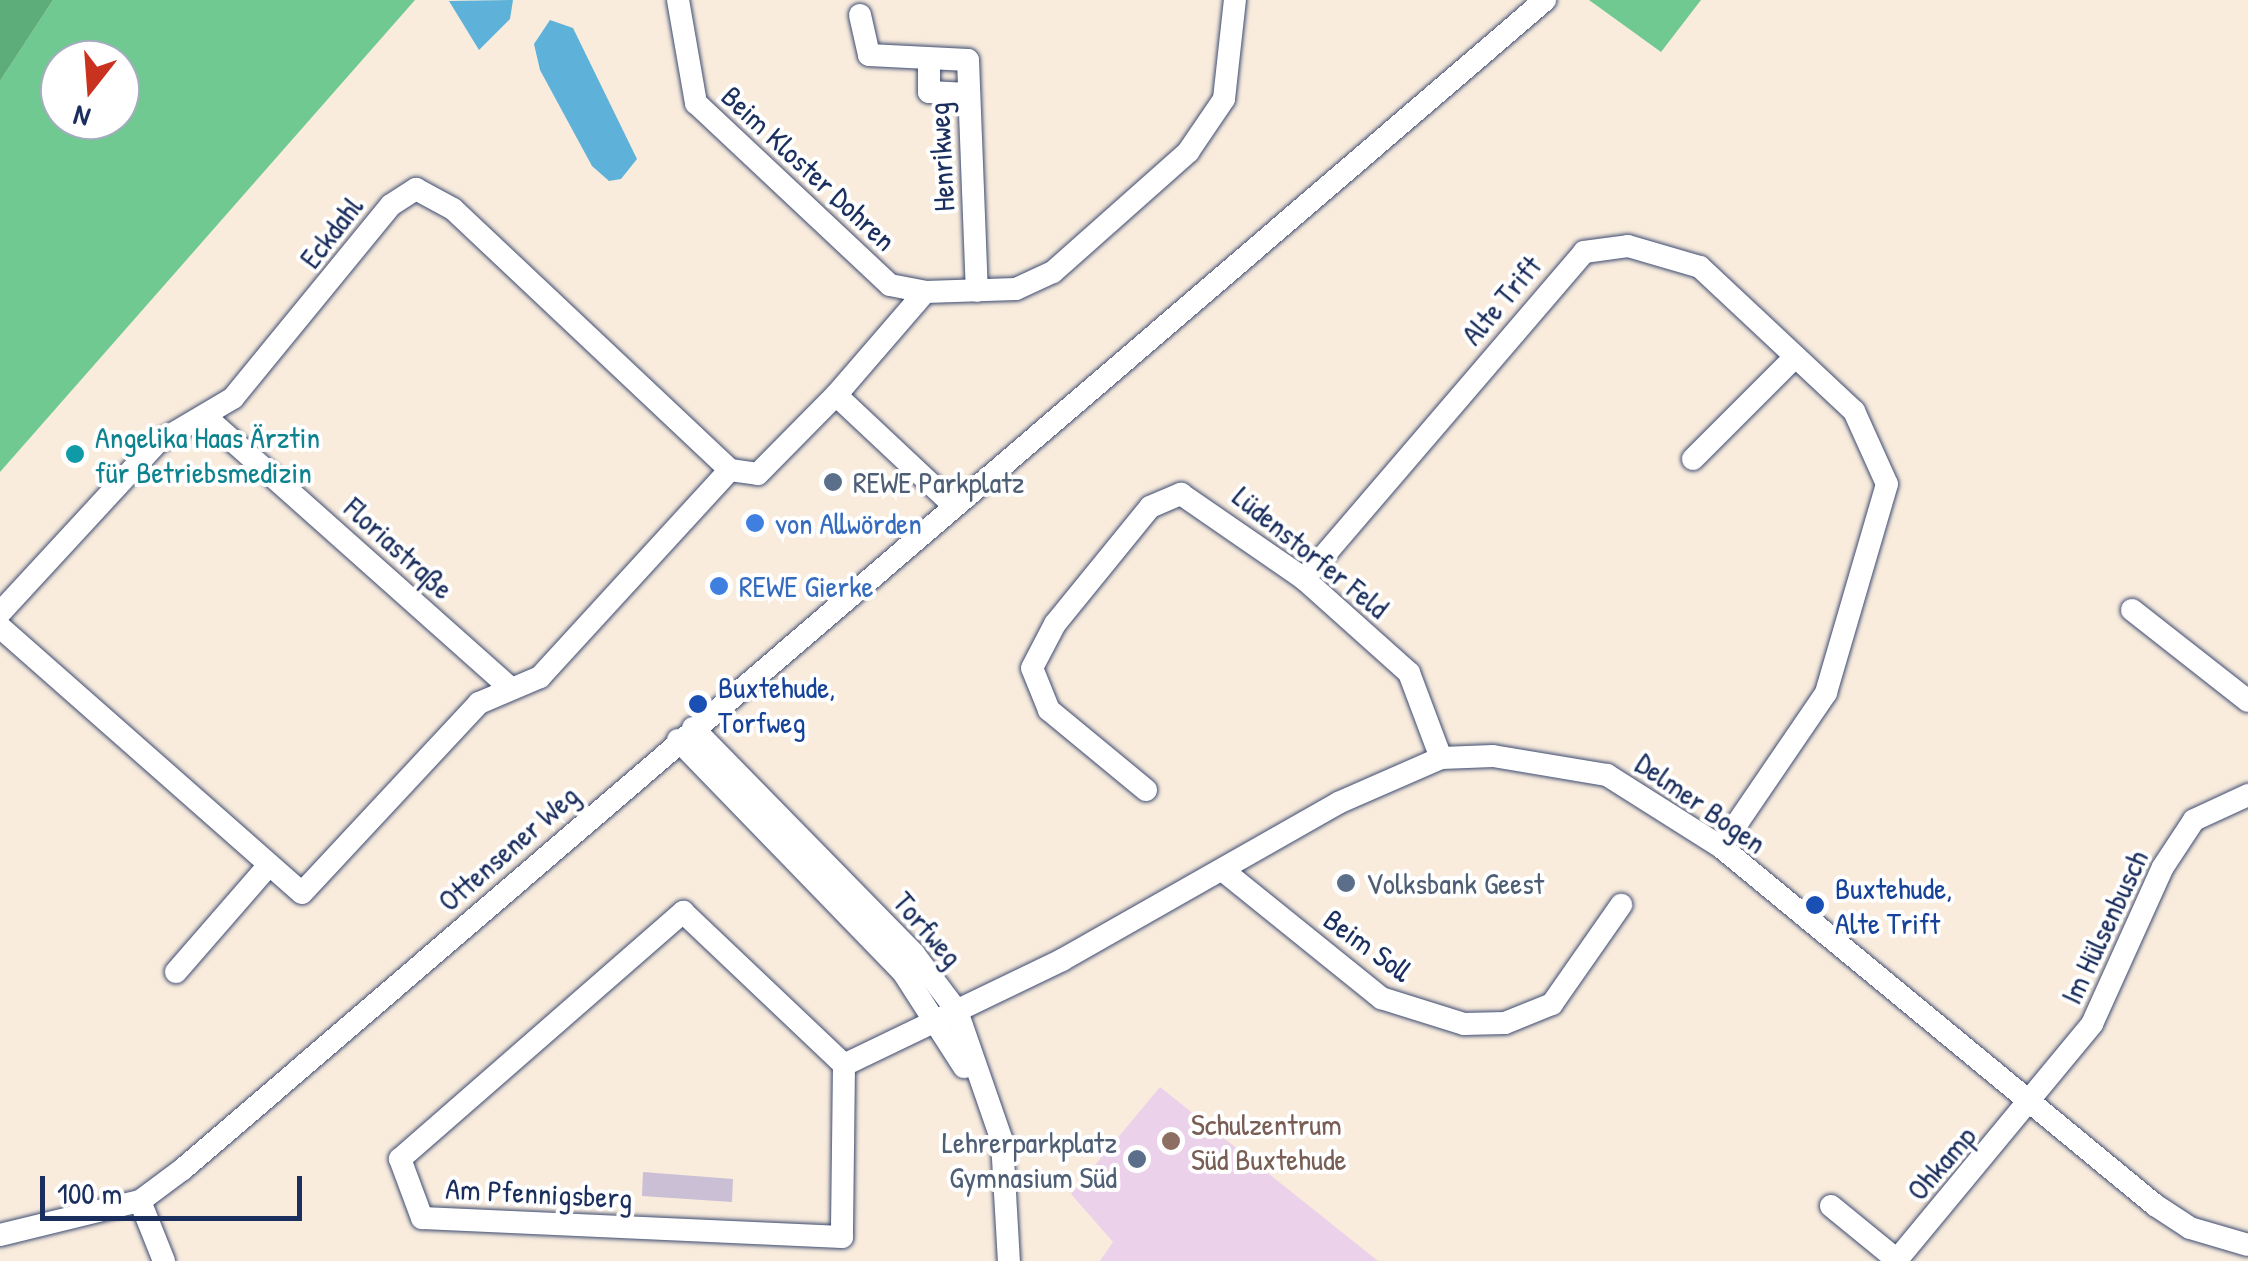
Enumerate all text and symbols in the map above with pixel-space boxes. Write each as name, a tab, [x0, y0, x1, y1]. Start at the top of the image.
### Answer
north arrow	[40, 40, 140, 140]
street label: Beim Kloster Dohren	[714, 78, 904, 258]
text: N	[69, 96, 94, 137]
street label: Henrikweg	[920, 101, 962, 213]
street label: Eckdahl	[292, 189, 370, 275]
street label: Alte Trift	[1453, 248, 1549, 352]
place label: Angelika Haas Ärztin für Betriebsmedizin	[95, 419, 320, 490]
marker: Angelika Haas Ärztin für Betriebsmedizin	[64, 443, 86, 465]
place label: REWE Parkplatz	[853, 464, 1024, 500]
marker: REWE Parkplatz	[822, 471, 844, 493]
street label: Lüdenstorfer Feld	[1226, 478, 1396, 626]
street label: Floriastraße	[337, 490, 461, 606]
place label: von Allwörden	[775, 505, 922, 541]
marker: von Allwörden	[744, 512, 766, 534]
place label: REWE Gierke	[739, 568, 874, 604]
marker: REWE Gierke	[708, 575, 730, 597]
place label: Buxtehude, Torfweg	[718, 669, 835, 740]
marker: Buxtehude, Torfweg	[687, 693, 709, 715]
street label: Delmer Bogen	[1629, 745, 1773, 861]
street label: Ottensener Weg	[431, 777, 585, 919]
street label: Im Hülsenbusch	[2053, 844, 2155, 1010]
place label: Volksbank Geest	[1366, 865, 1544, 901]
place label: Buxtehude, Alte Trift	[1835, 870, 1952, 940]
marker: Volksbank Geest	[1335, 872, 1357, 894]
street label: Torfweg	[886, 884, 970, 974]
marker: Buxtehude, Alte Trift	[1804, 894, 1826, 916]
street label: Beim Soll	[1317, 901, 1419, 989]
place label: Schulzentrum Süd Buxtehude	[1191, 1106, 1347, 1176]
street label: Ohkamp	[1899, 1118, 1983, 1208]
place label: Lehrerparkplatz Gymnasium Süd	[942, 1124, 1117, 1194]
marker: Schulzentrum Süd Buxtehude	[1160, 1130, 1182, 1152]
marker: Lehrerparkplatz Gymnasium Süd	[1126, 1148, 1148, 1170]
scale bar	[45, 1156, 308, 1218]
street label: Am Pfennigsberg	[445, 1170, 633, 1216]
text: 100 m	[57, 1173, 122, 1213]

